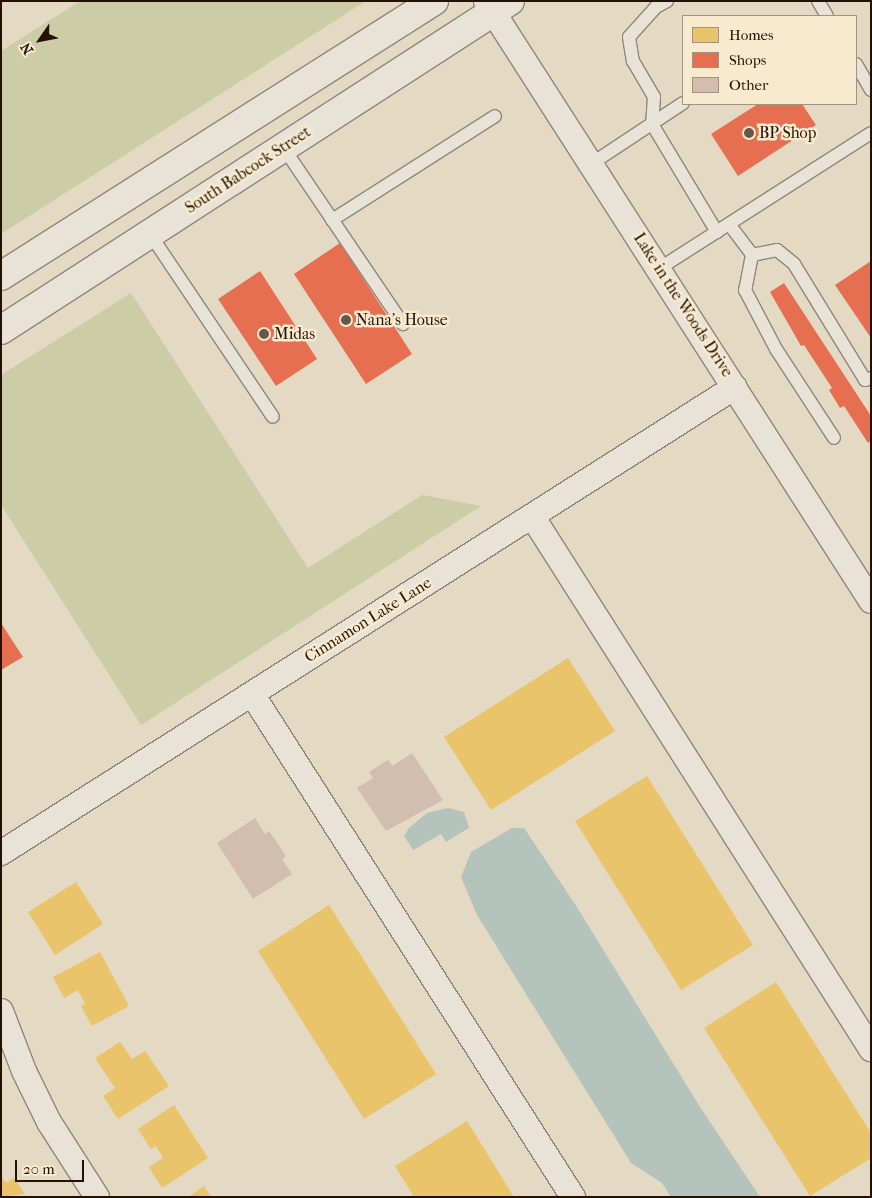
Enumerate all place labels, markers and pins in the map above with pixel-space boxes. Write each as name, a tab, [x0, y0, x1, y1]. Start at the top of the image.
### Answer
place label: BP Shop	[759, 123, 816, 143]
marker: BP Shop	[743, 127, 755, 139]
place label: Nana's House	[356, 310, 448, 330]
marker: Nana's House	[340, 314, 352, 326]
place label: Midas	[274, 324, 315, 344]
marker: Midas	[258, 328, 270, 340]

